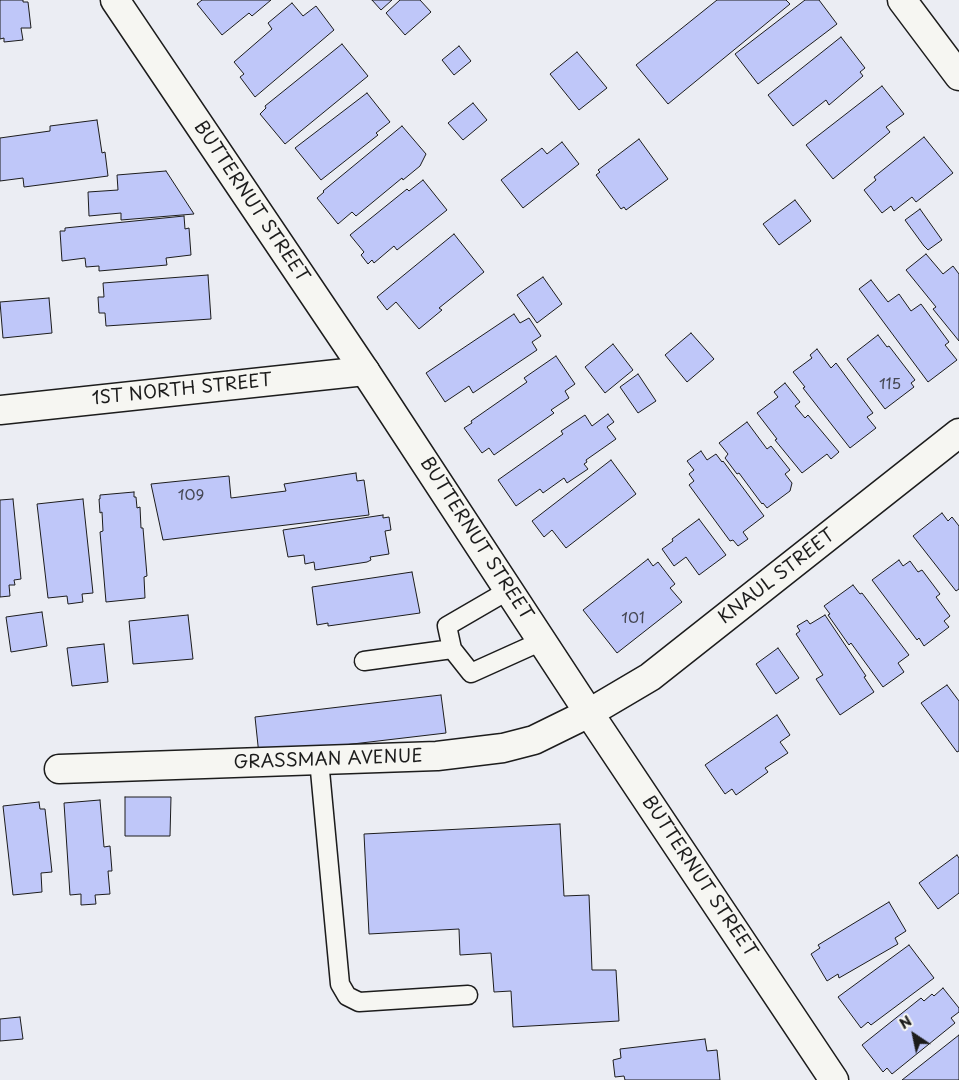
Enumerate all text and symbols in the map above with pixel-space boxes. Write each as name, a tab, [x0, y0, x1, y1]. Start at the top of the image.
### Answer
street label: BUTTERNUT STREET	[189, 117, 313, 287]
street label: 1ST NORTH STREET	[91, 370, 273, 410]
house number: 115	[879, 376, 901, 394]
street label: BUTTERNUT STREET	[415, 453, 537, 625]
house number: 109	[178, 487, 204, 505]
street label: KNAUL STREET	[714, 525, 840, 629]
house number: 101	[621, 610, 645, 628]
street label: GRASSMAN AVENUE	[233, 746, 423, 774]
street label: BUTTERNUT STREET	[637, 792, 761, 962]
north arrow	[889, 1010, 939, 1060]
text: N	[895, 1010, 916, 1034]

